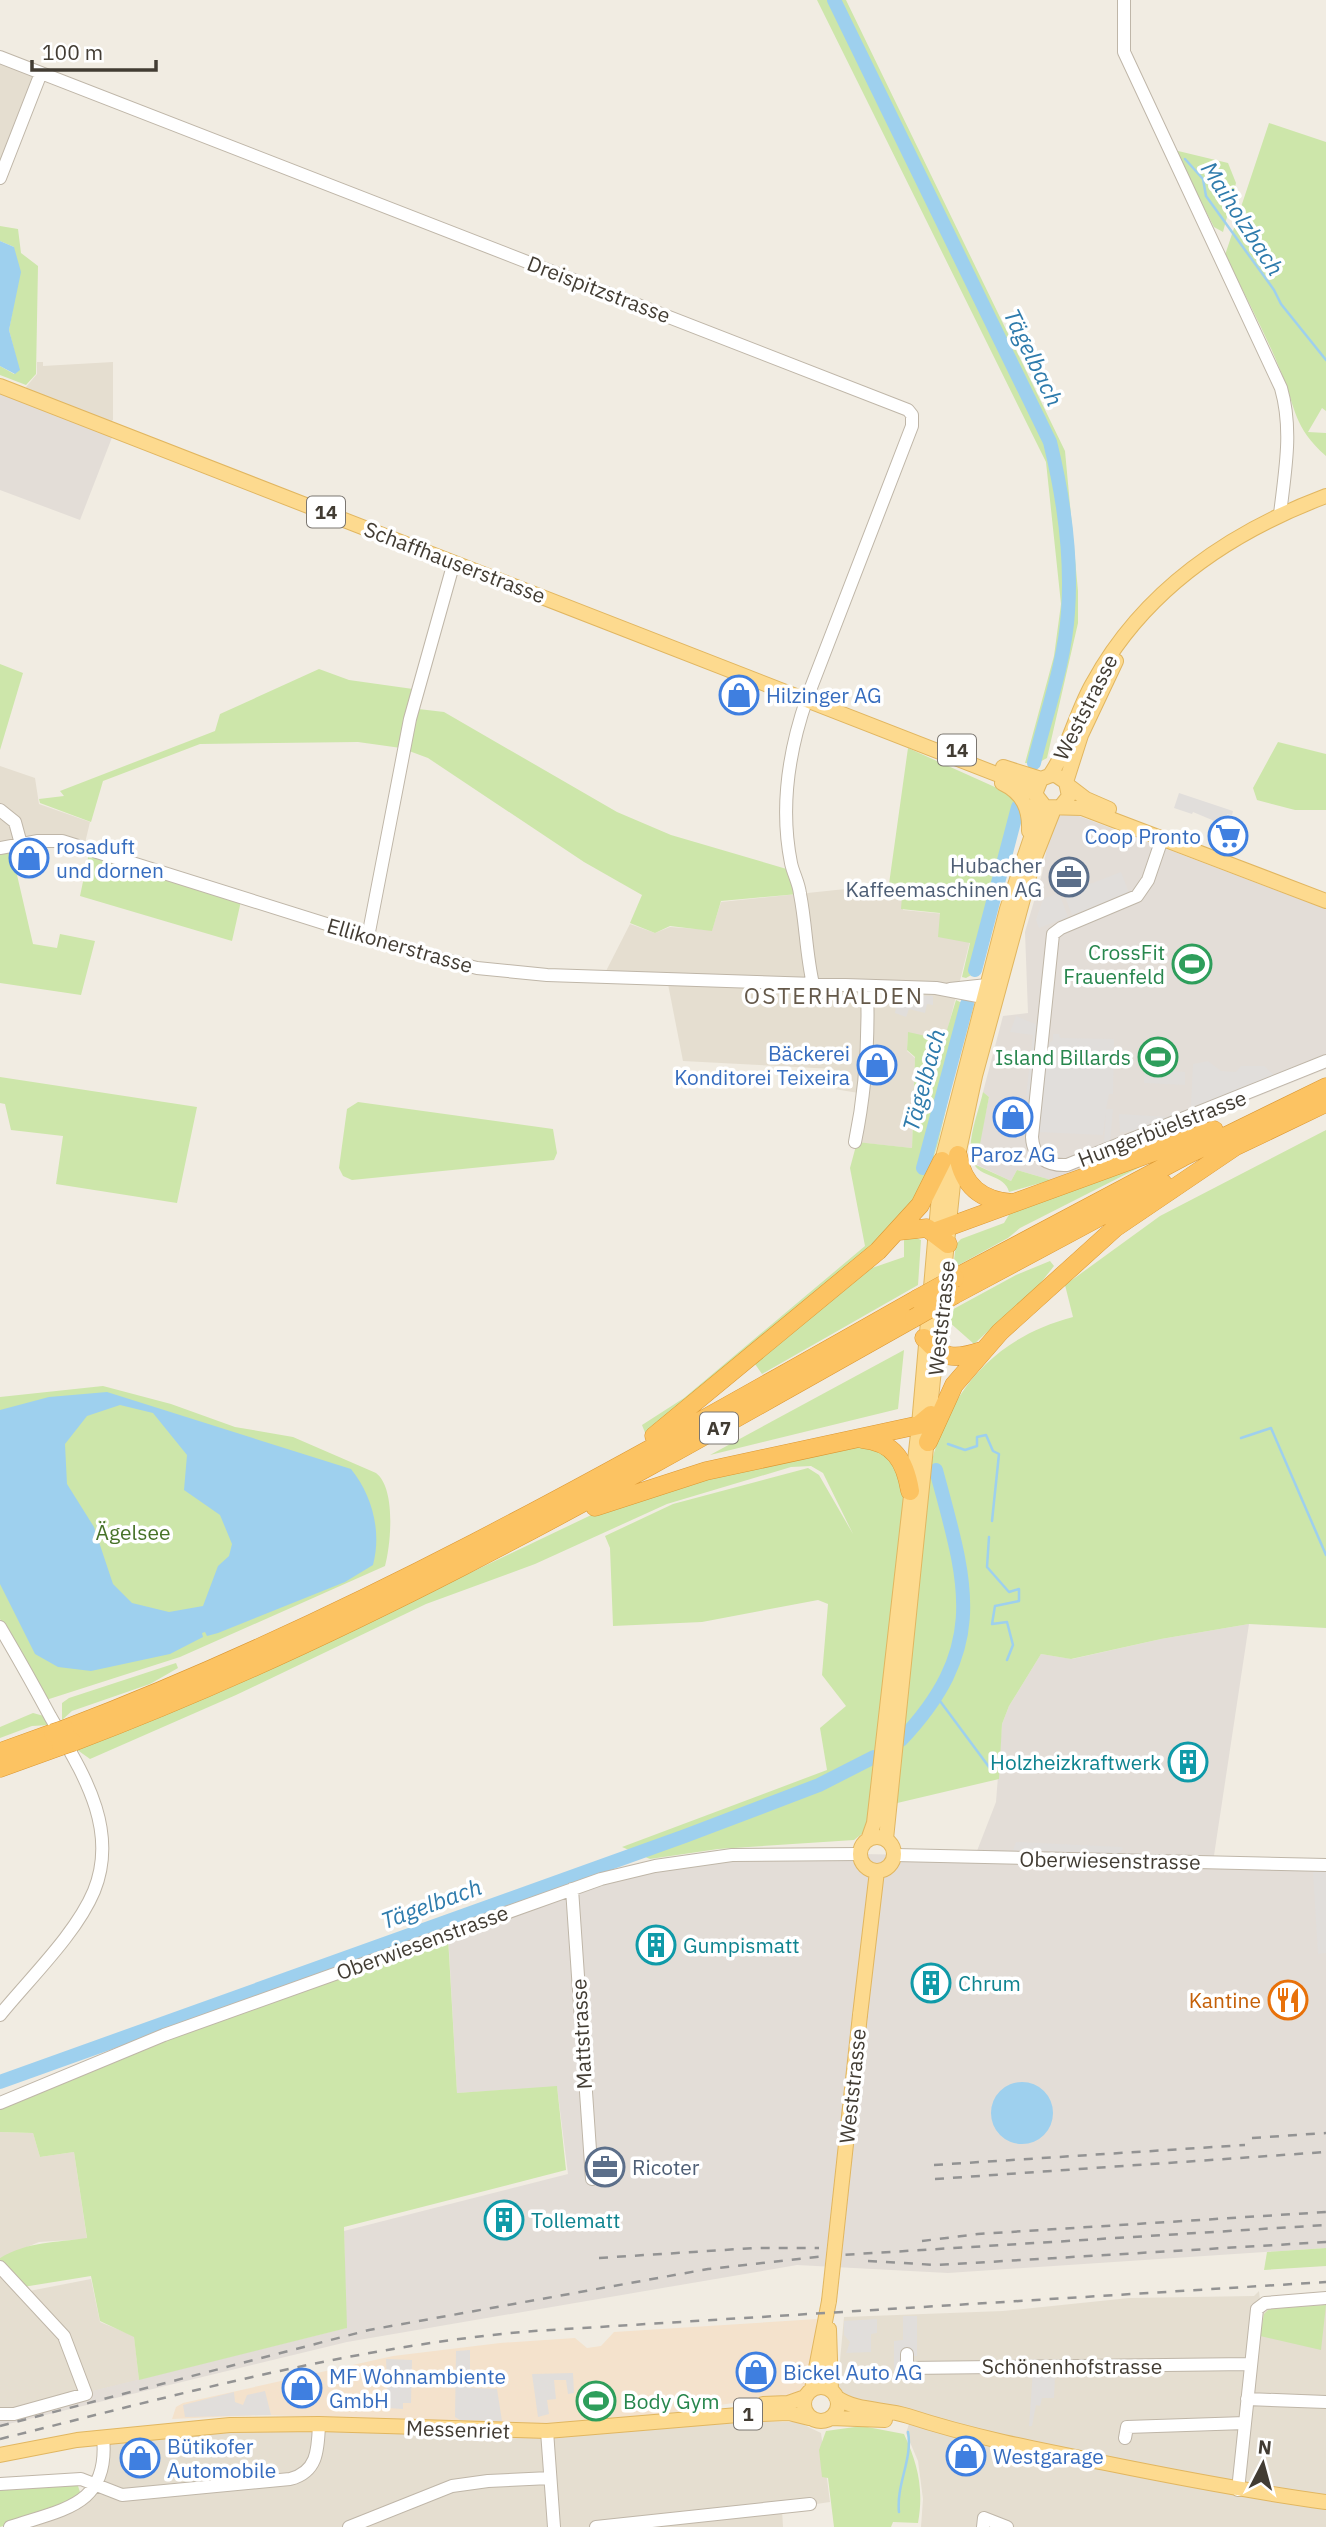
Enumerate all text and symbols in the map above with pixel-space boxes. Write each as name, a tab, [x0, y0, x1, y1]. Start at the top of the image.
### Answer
scale bar	[32, 28, 156, 72]
text: 100 m	[42, 38, 103, 66]
water label: Maiholzbach	[1195, 155, 1291, 281]
street label: Dreispitzstrasse	[523, 249, 675, 329]
water label: Tägelbach	[997, 303, 1071, 411]
road number: 14	[307, 496, 345, 527]
street label: Schaffhauserstrasse	[360, 514, 550, 610]
street label: Weststrasse	[1046, 649, 1124, 765]
shop icon: Hilzinger AG	[718, 674, 760, 716]
place label: Hilzinger AG	[766, 681, 882, 709]
road number: 14	[938, 734, 976, 765]
supermarket icon: Coop Pronto	[1207, 815, 1249, 857]
place label: Coop Pronto	[1084, 822, 1201, 850]
place label: rosaduft und dornen	[56, 832, 164, 884]
shop icon: rosaduft und dornen	[8, 837, 50, 879]
place label: Hubacher Kaffeemaschinen AG	[846, 851, 1042, 903]
office icon: Hubacher Kaffeemaschinen AG	[1048, 856, 1090, 898]
street label: Ellikonerstrasse	[324, 911, 476, 979]
place label: CrossFit Frauenfeld	[1063, 938, 1165, 990]
sports icon: CrossFit Frauenfeld	[1171, 943, 1213, 985]
district label: OSTERHALDEN	[744, 980, 924, 1010]
water label: Tägelbach	[895, 1025, 951, 1135]
sports icon: Island Billards	[1137, 1036, 1179, 1078]
place label: Bäckerei Konditorei Teixeira	[674, 1039, 850, 1091]
place label: Island Billards	[995, 1043, 1131, 1071]
shop icon: Bäckerei Konditorei Teixeira	[856, 1044, 898, 1086]
street label: Hungerbüelstrasse	[1074, 1083, 1250, 1173]
shop icon: Paroz AG	[992, 1096, 1034, 1138]
place label: Paroz AG	[970, 1140, 1056, 1168]
street label: Weststrasse	[921, 1259, 961, 1377]
road number: A7	[700, 1412, 738, 1444]
park label: Ägelsee	[96, 1518, 170, 1546]
building icon: Holzheizkraftwerk	[1167, 1741, 1209, 1783]
place label: Holzheizkraftwerk	[990, 1748, 1161, 1776]
street label: Oberwiesenstrasse	[1019, 1844, 1201, 1876]
water label: Tägelbach	[377, 1871, 485, 1935]
street label: Oberwiesenstrasse	[332, 1898, 512, 1986]
building icon: Gumpismatt	[635, 1924, 677, 1966]
place label: Gumpismatt	[683, 1931, 800, 1959]
building icon: Chrum	[910, 1962, 952, 2004]
place label: Chrum	[958, 1969, 1021, 1997]
street label: Mattstrasse	[564, 1978, 598, 2090]
restaurant icon: Kantine	[1267, 1979, 1309, 2021]
place label: Kantine	[1189, 1986, 1261, 2014]
street label: Weststrasse	[832, 2027, 872, 2145]
office icon: Ricoter	[584, 2146, 626, 2188]
place label: Ricoter	[632, 2153, 700, 2181]
building icon: Tollematt	[483, 2199, 525, 2241]
place label: Tollematt	[531, 2206, 620, 2234]
shop icon: Bickel Auto AG	[735, 2351, 777, 2393]
street label: Schönenhofstrasse	[982, 2352, 1162, 2380]
place label: Bickel Auto AG	[783, 2358, 923, 2386]
place label: MF Wohnambiente GmbH	[329, 2362, 506, 2414]
shop icon: MF Wohnambiente GmbH	[281, 2367, 323, 2409]
sports icon: Body Gym	[575, 2380, 617, 2422]
place label: Body Gym	[623, 2387, 720, 2415]
road number: 1	[734, 2398, 762, 2430]
street label: Messenriet	[405, 2413, 511, 2445]
north arrow	[1228, 2429, 1298, 2499]
place label: Bütikofer Automobile	[167, 2432, 276, 2484]
text: N	[1257, 2434, 1273, 2460]
shop icon: Westgarage	[945, 2435, 987, 2477]
shop icon: Bütikofer Automobile	[119, 2437, 161, 2479]
place label: Westgarage	[993, 2442, 1104, 2470]

